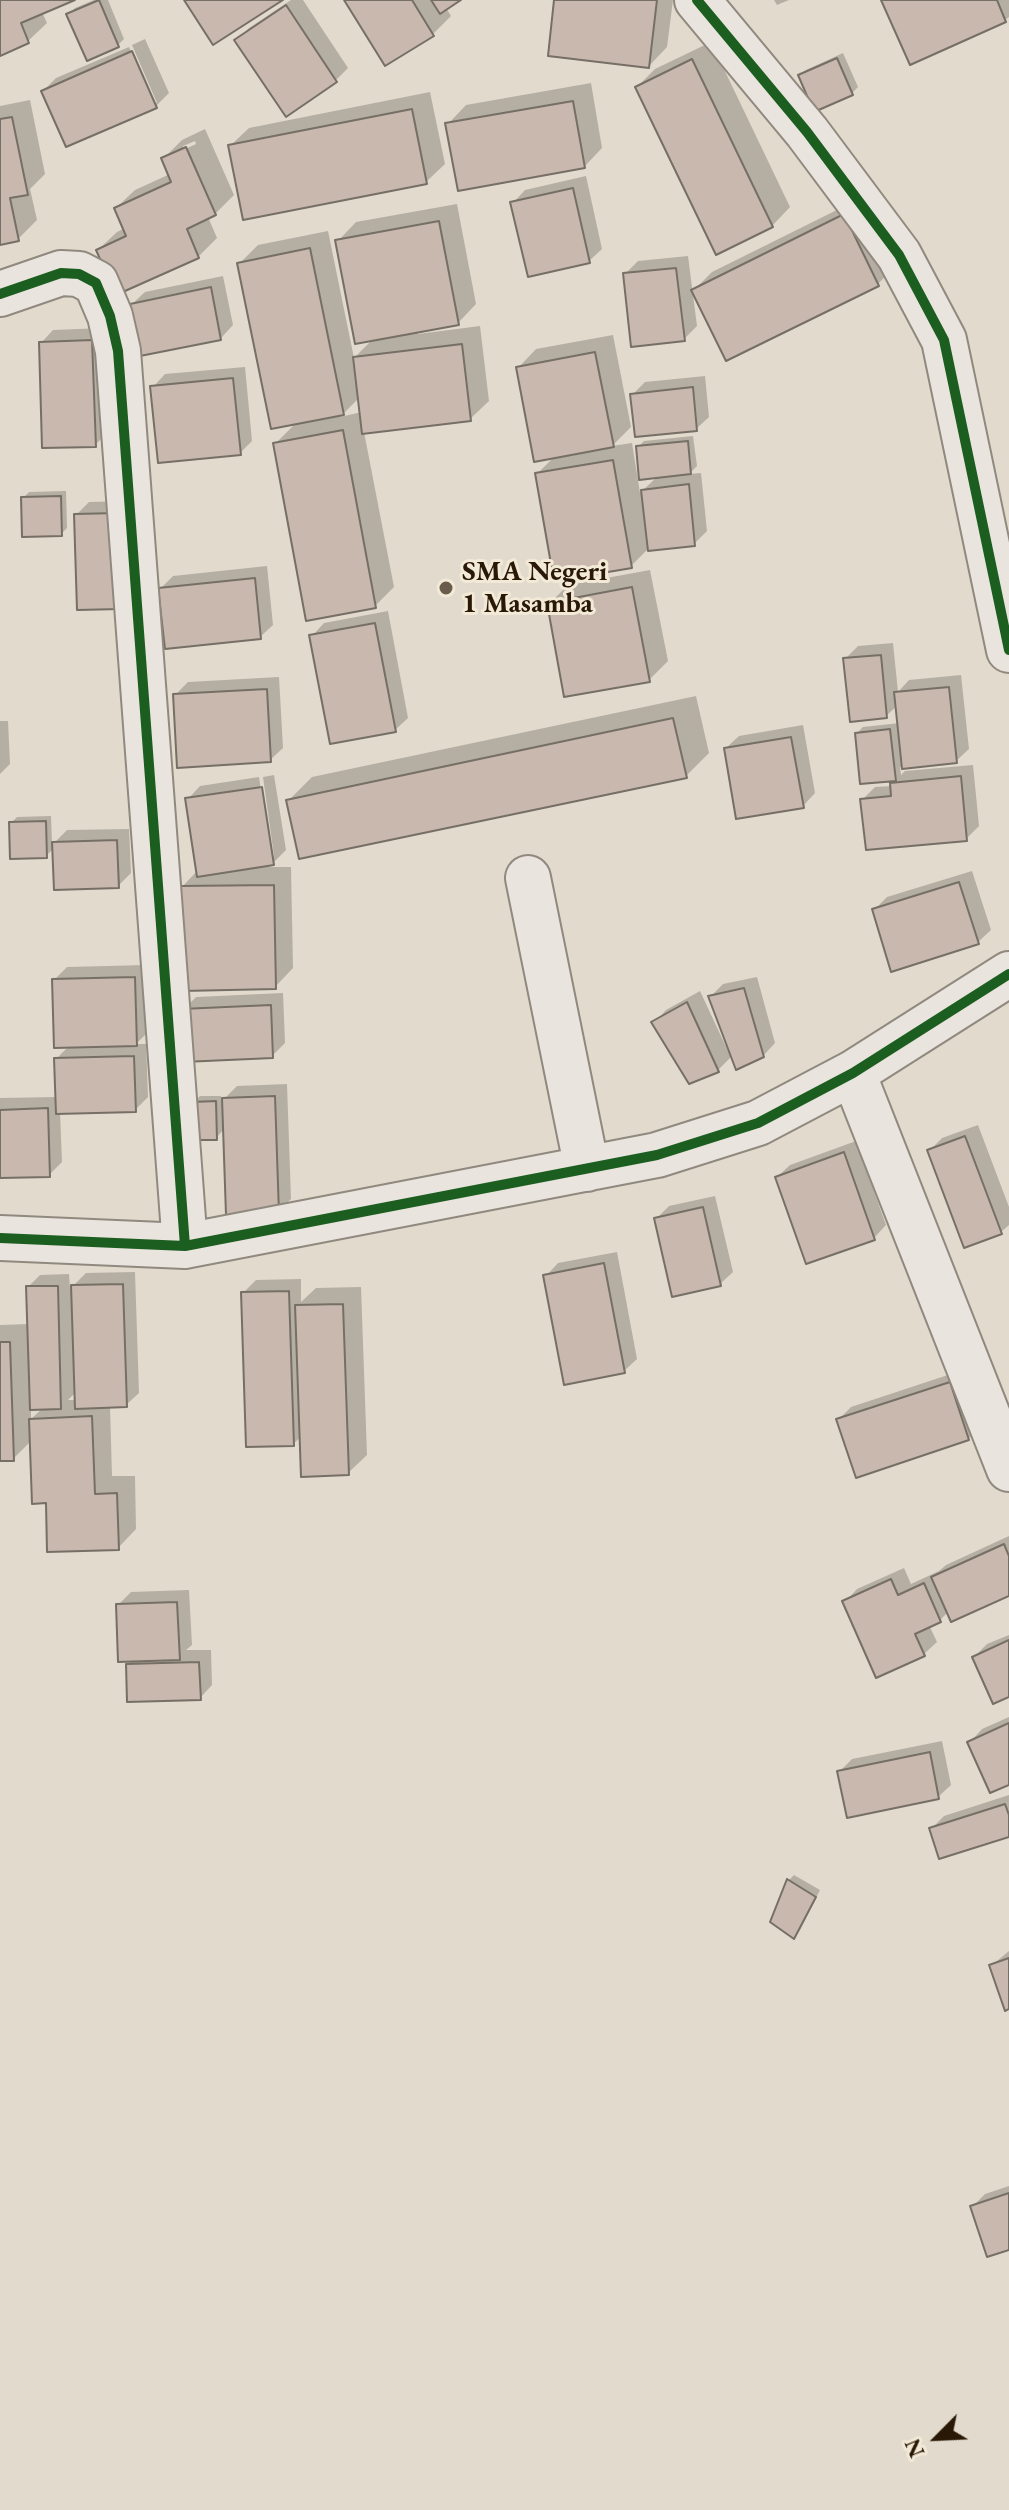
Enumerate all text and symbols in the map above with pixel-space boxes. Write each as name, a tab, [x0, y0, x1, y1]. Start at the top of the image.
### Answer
place label: SMA Negeri 1 Masamba	[462, 555, 607, 621]
marker: SMA Negeri 1 Masamba	[437, 579, 455, 597]
north arrow	[897, 2398, 977, 2478]
text: N	[898, 2434, 931, 2462]

